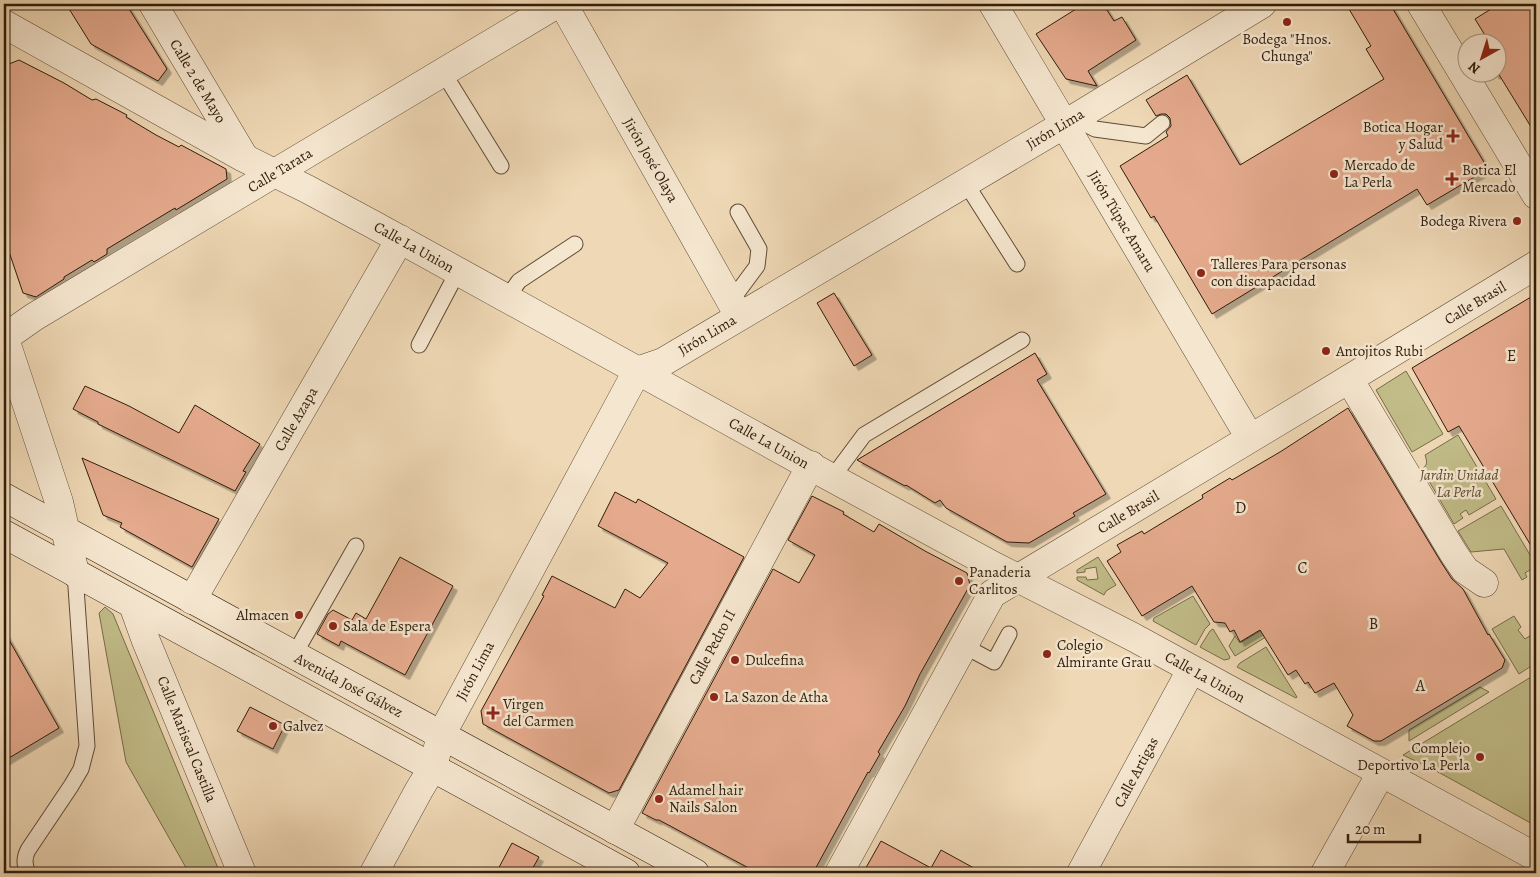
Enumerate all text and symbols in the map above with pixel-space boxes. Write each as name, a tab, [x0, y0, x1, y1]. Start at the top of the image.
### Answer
marker: Bodega "Hnos. Chunga"	[1281, 16, 1293, 28]
place label: Bodega "Hnos. Chunga"	[1242, 29, 1332, 66]
north arrow	[1458, 32, 1508, 82]
street label: Calle 2 de Mayo	[165, 35, 231, 127]
text: N	[1464, 57, 1484, 78]
street label: Jirón Lima	[1022, 104, 1088, 154]
street label: Jirón José Olaya	[619, 114, 683, 206]
place label: Botica Hogar y Salud	[1363, 117, 1444, 154]
marker: Botica Hogar y Salud	[1447, 130, 1459, 142]
street label: Calle Tarata	[244, 143, 316, 197]
place label: Mercado de La Perla	[1344, 155, 1415, 192]
place label: Botica El Mercado	[1462, 160, 1516, 197]
street label: Jirón Túpac Amaru	[1084, 167, 1161, 276]
marker: Mercado de La Perla	[1328, 168, 1340, 180]
marker: Botica El Mercado	[1446, 173, 1458, 185]
place label: Bodega Rivera	[1420, 211, 1507, 231]
marker: Bodega Rivera	[1511, 215, 1523, 227]
street label: Calle La Union	[370, 217, 458, 277]
place label: Talleres Para personas con discapacidad	[1211, 254, 1346, 291]
marker: Talleres Para personas con discapacidad	[1195, 267, 1207, 279]
street label: Calle Brasil	[1440, 277, 1510, 329]
street label: Jirón Lima	[674, 310, 740, 360]
place label: Antojitos Rubi	[1335, 341, 1423, 361]
marker: Antojitos Rubi	[1320, 345, 1332, 357]
district label: E	[1507, 345, 1517, 367]
street label: Calle Azapa	[270, 383, 322, 455]
street label: Calle La Union	[725, 413, 813, 473]
park label: Jardin Unidad La Perla	[1419, 465, 1498, 502]
street label: Calle Brasil	[1093, 486, 1163, 538]
district label: D	[1235, 497, 1247, 519]
district label: C	[1297, 557, 1309, 579]
place label: Panaderia Carlitos	[969, 562, 1031, 599]
marker: Panaderia Carlitos	[953, 575, 965, 587]
place label: Almacen	[235, 605, 289, 625]
street label: Calle Pedro II	[684, 606, 740, 688]
marker: Almacen	[293, 609, 305, 621]
district label: B	[1369, 613, 1379, 635]
place label: Sala de Espera	[343, 616, 431, 636]
marker: Sala de Espera	[327, 620, 339, 632]
place label: Colegio Almirante Grau	[1056, 635, 1153, 672]
street label: Jirón Lima	[451, 638, 499, 704]
street label: Avenida José Gálvez	[290, 647, 407, 722]
street label: Calle La Union	[1161, 647, 1249, 707]
marker: Colegio Almirante Grau	[1041, 648, 1053, 660]
place label: Dulcefina	[745, 650, 804, 670]
marker: Dulcefina	[729, 654, 741, 666]
street label: Calle Mariscal Castilla	[153, 673, 221, 805]
district label: A	[1415, 675, 1426, 697]
place label: La Sazon de Atha	[724, 687, 828, 707]
marker: La Sazon de Atha	[708, 691, 720, 703]
place label: Virgen del Carmen	[502, 694, 574, 731]
marker: Virgen del Carmen	[487, 707, 499, 719]
place label: Galvez	[283, 716, 324, 736]
marker: Galvez	[267, 720, 279, 732]
street label: Calle Artigas	[1109, 733, 1163, 811]
place label: Complejo Deportivo La Perla	[1357, 738, 1470, 775]
marker: Complejo Deportivo La Perla	[1474, 751, 1486, 763]
place label: Adamel hair Nails Salon	[668, 780, 744, 817]
marker: Adamel hair Nails Salon	[653, 793, 665, 805]
scale bar	[1348, 812, 1420, 844]
text: 20 m	[1355, 819, 1386, 839]

